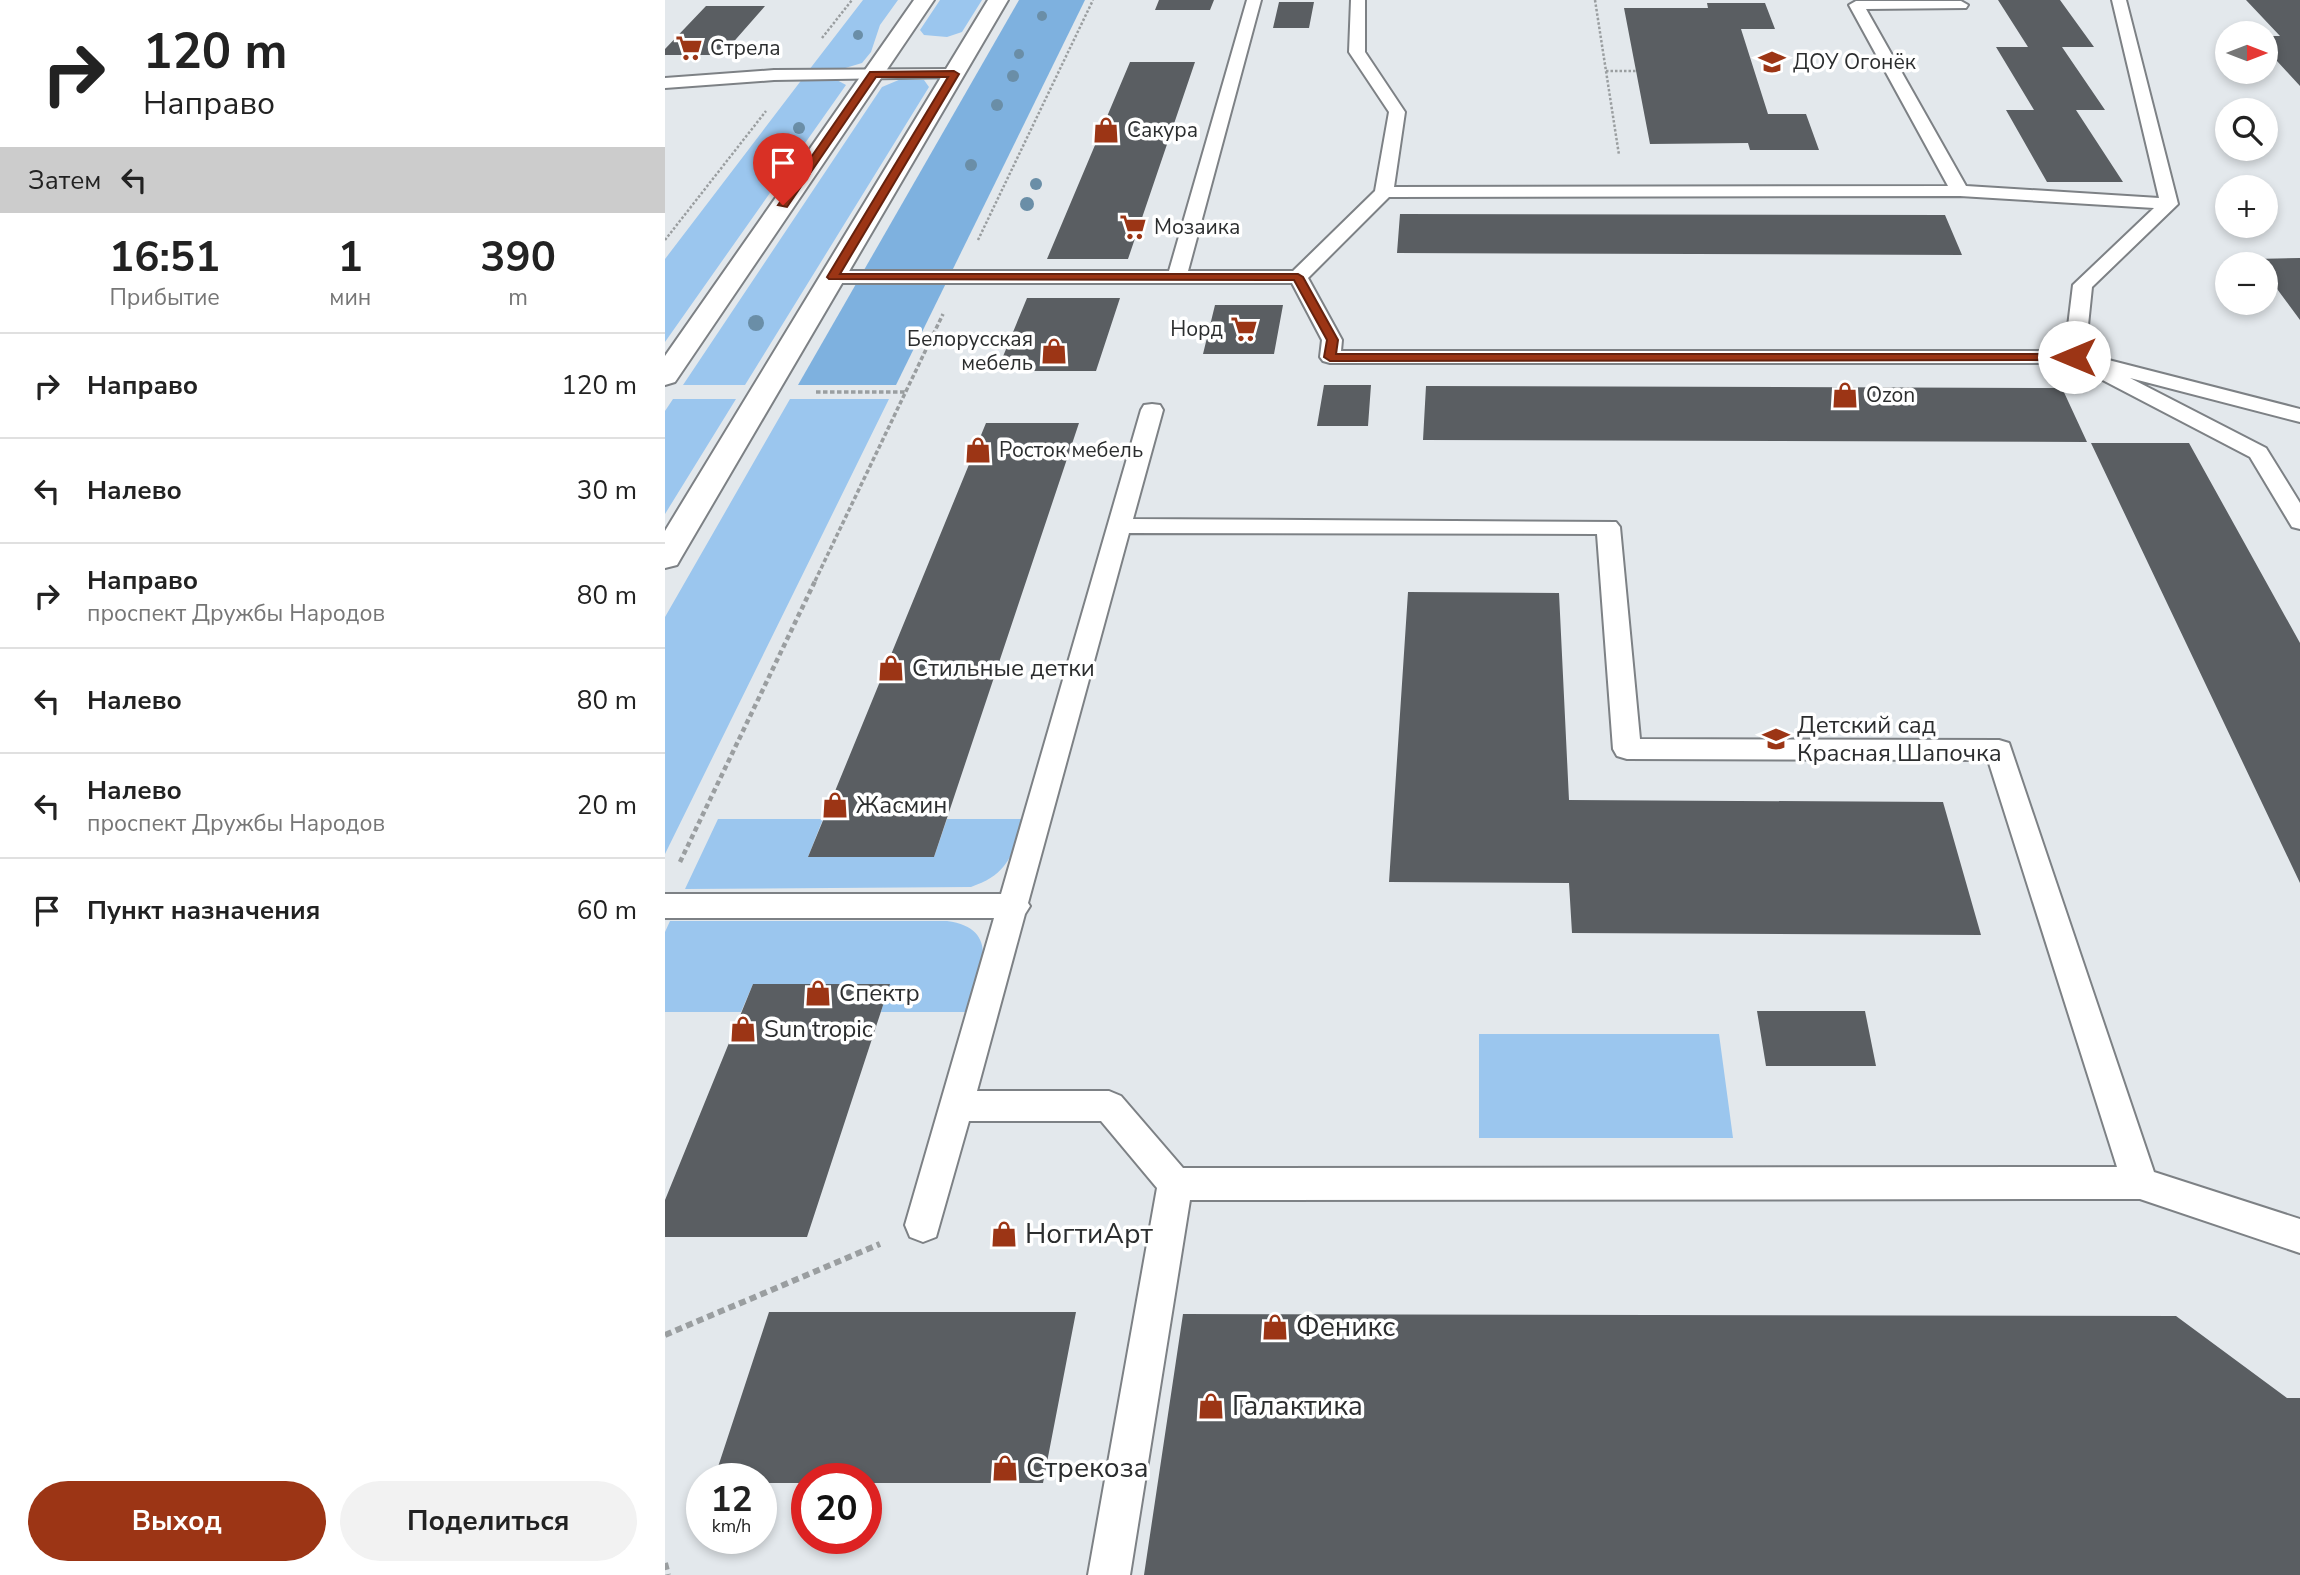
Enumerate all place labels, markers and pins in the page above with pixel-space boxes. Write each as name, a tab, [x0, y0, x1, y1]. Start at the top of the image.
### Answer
supermarket icon: Стрела	[674, 33, 704, 63]
place label: Стрела	[710, 34, 781, 62]
school or university icon: ДОУ Огонёк	[1757, 47, 1787, 77]
place label: ДОУ Огонёк	[1793, 48, 1917, 76]
shop icon: Сакура	[1091, 115, 1121, 145]
place label: Сакура	[1127, 116, 1198, 144]
pin	[753, 133, 813, 205]
supermarket icon: Мозаика	[1118, 212, 1148, 242]
place label: Мозаика	[1154, 213, 1240, 241]
supermarket icon: Норд	[1229, 314, 1259, 344]
place label: Норд	[1170, 315, 1223, 343]
place label: Белорусская мебель	[907, 325, 1033, 377]
shop icon: Белорусская мебель	[1039, 336, 1069, 366]
shop icon: Ozon	[1830, 380, 1860, 410]
place label: Ozon	[1866, 381, 1915, 409]
shop icon: Росток мебель	[963, 435, 993, 465]
place label: Росток мебель	[999, 436, 1143, 464]
place label: Стильные детки	[912, 652, 1095, 684]
shop icon: Стильные детки	[876, 653, 906, 683]
place label: Детский сад Красная Шапочка	[1797, 709, 2002, 769]
school or university icon: Детский сад Красная Шапочка	[1761, 724, 1791, 754]
place label: Жасмин	[856, 789, 947, 821]
shop icon: Жасмин	[820, 790, 850, 820]
place label: Спектр	[839, 977, 920, 1009]
shop icon: Спектр	[803, 978, 833, 1008]
place label: Sun tropic	[764, 1013, 873, 1045]
shop icon: Sun tropic	[728, 1014, 758, 1044]
place label: НогтиАрт	[1025, 1215, 1153, 1253]
shop icon: НогтиАрт	[989, 1219, 1019, 1249]
place label: Феникс	[1296, 1308, 1396, 1346]
shop icon: Феникс	[1260, 1312, 1290, 1342]
place label: Галактика	[1232, 1387, 1363, 1425]
shop icon: Галактика	[1196, 1391, 1226, 1421]
place label: Стрекоза	[1026, 1449, 1149, 1487]
shop icon: Стрекоза	[990, 1453, 1020, 1483]

